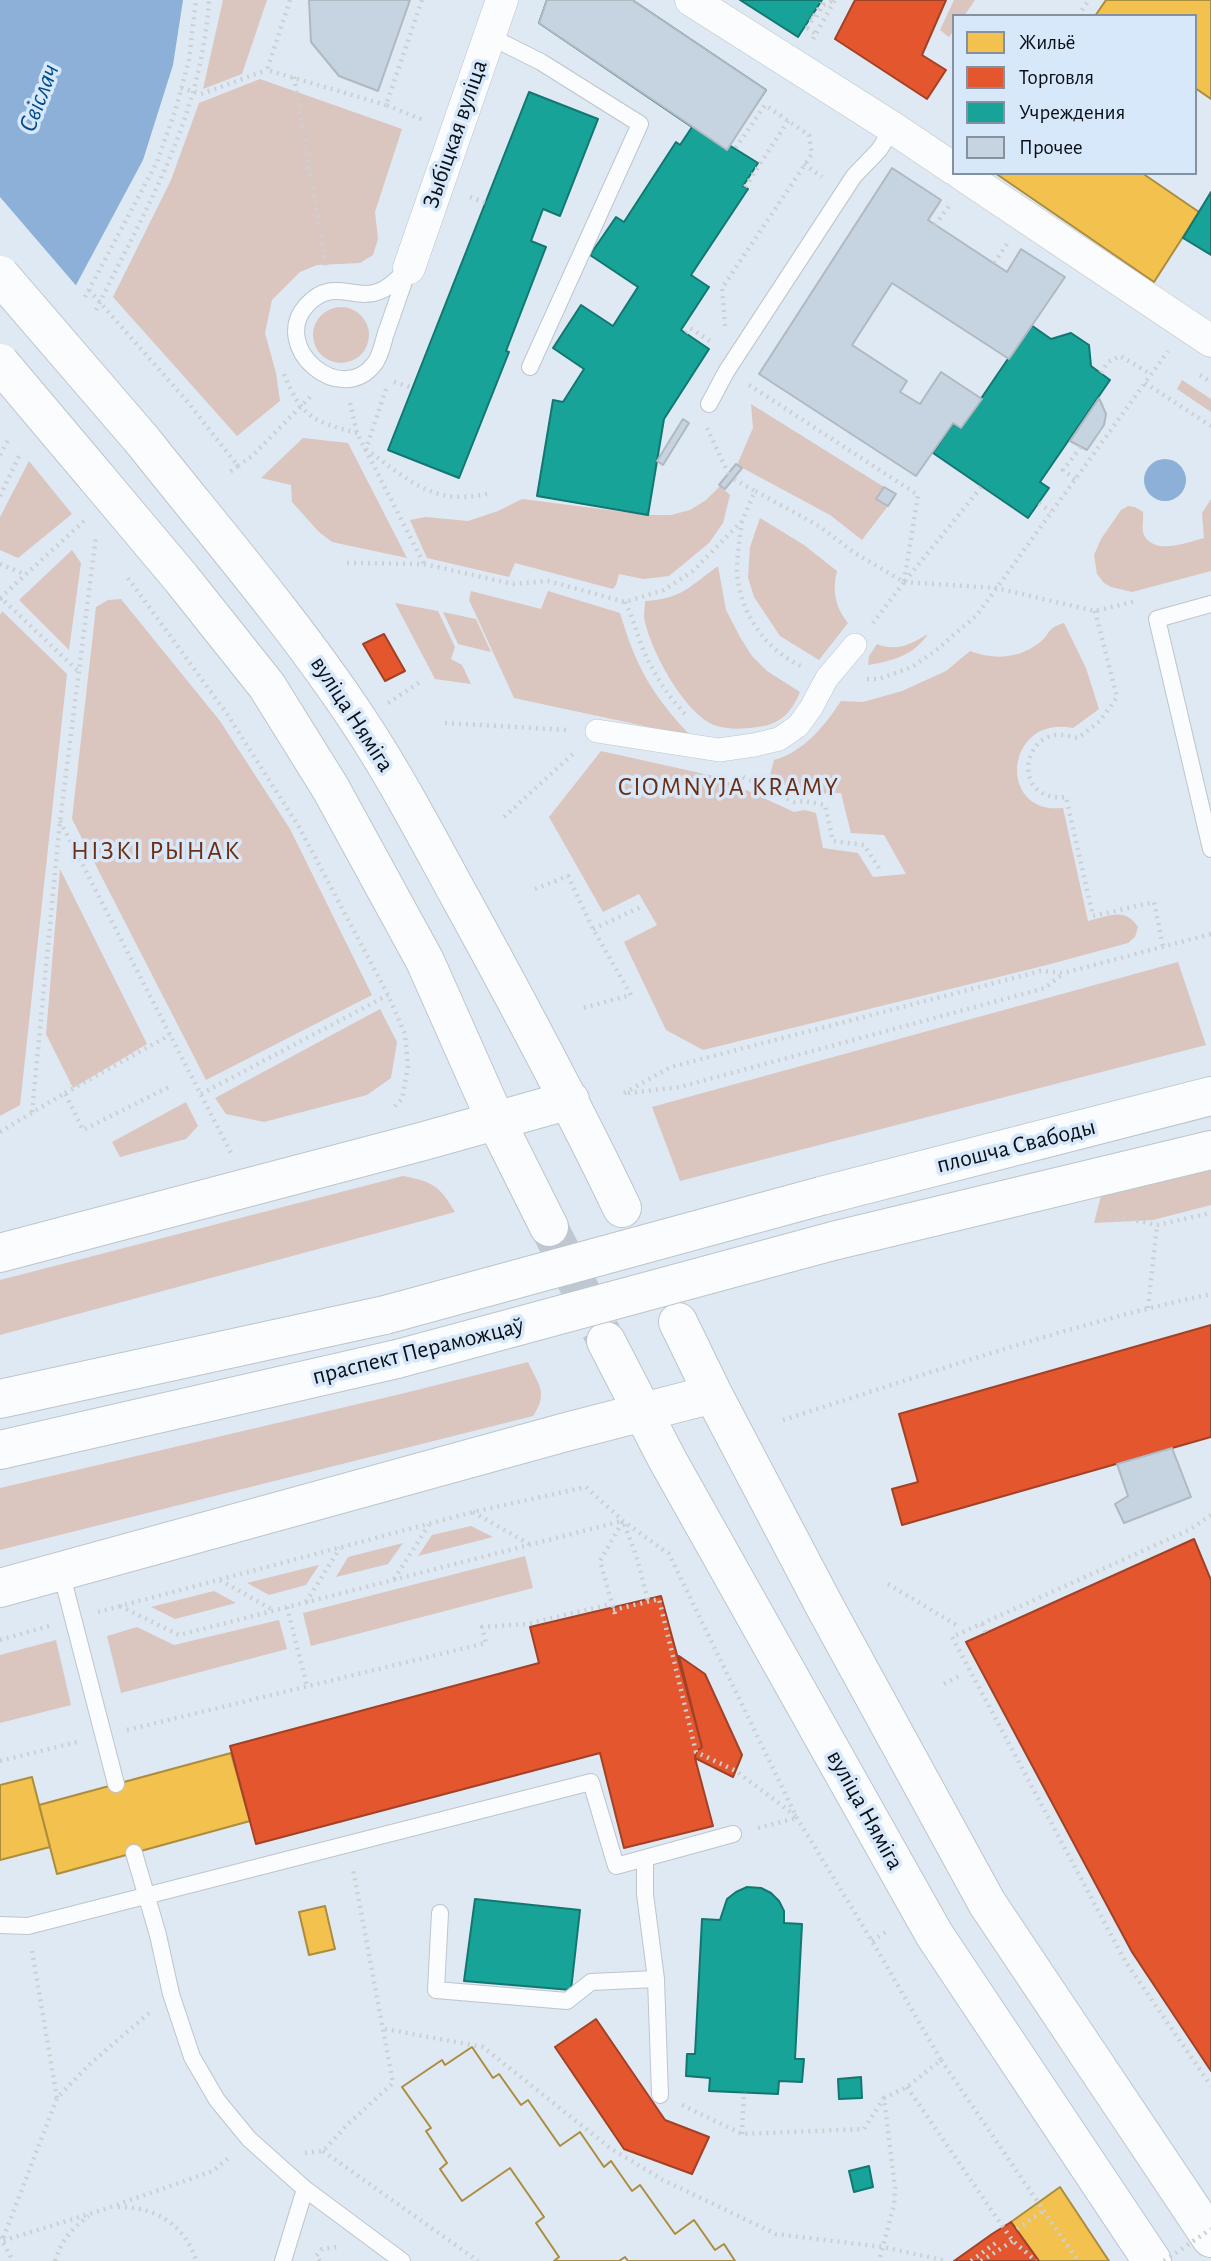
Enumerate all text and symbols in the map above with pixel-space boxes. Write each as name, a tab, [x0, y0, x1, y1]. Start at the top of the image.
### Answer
legend	[952, 14, 1197, 175]
text: Жильё	[1019, 32, 1075, 53]
street label: Зыбіцкая вуліца	[416, 56, 494, 212]
water label: Свіслач	[12, 59, 66, 137]
text: Торговля	[1019, 67, 1094, 88]
text: Учреждения	[1019, 102, 1125, 123]
text: Прочее	[1019, 137, 1083, 158]
street label: вуліца Няміга	[304, 651, 400, 777]
district label: CIOMNYJA KRAMY	[620, 771, 838, 803]
district label: НІЗКІ РЫНАК	[72, 835, 240, 867]
street label: плошча Свабоды	[933, 1112, 1099, 1180]
street label: праспект Пераможцаў	[309, 1311, 527, 1391]
street label: вуліца Няміга	[820, 1745, 910, 1875]

